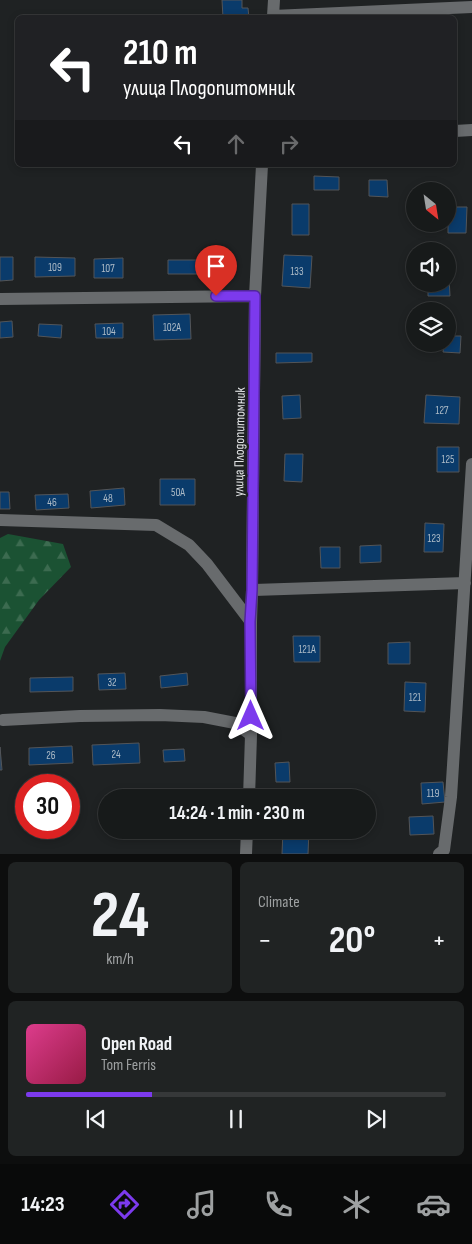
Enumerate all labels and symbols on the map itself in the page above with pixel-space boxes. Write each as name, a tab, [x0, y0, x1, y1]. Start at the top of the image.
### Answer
north arrow	[406, 182, 456, 232]
pin	[195, 245, 237, 296]
house number: 109	[48, 261, 62, 274]
house number: 107	[101, 262, 115, 275]
house number: 133	[290, 265, 304, 278]
house number: 102А	[163, 321, 181, 334]
house number: 104	[102, 325, 116, 338]
street label: улица Плодопитомник	[230, 386, 249, 497]
house number: 127	[436, 404, 449, 417]
house number: 125	[442, 453, 454, 466]
house number: 50А	[171, 486, 185, 499]
house number: 48	[103, 492, 113, 505]
house number: 46	[47, 496, 57, 509]
house number: 123	[427, 532, 441, 545]
house number: 121А	[298, 643, 316, 656]
house number: 32	[107, 676, 117, 689]
position arrow	[224, 689, 276, 741]
house number: 121	[409, 691, 421, 704]
house number: 24	[111, 748, 121, 761]
house number: 26	[46, 749, 56, 762]
speed limit sign: 30	[15, 774, 80, 839]
house number: 119	[427, 787, 439, 800]

